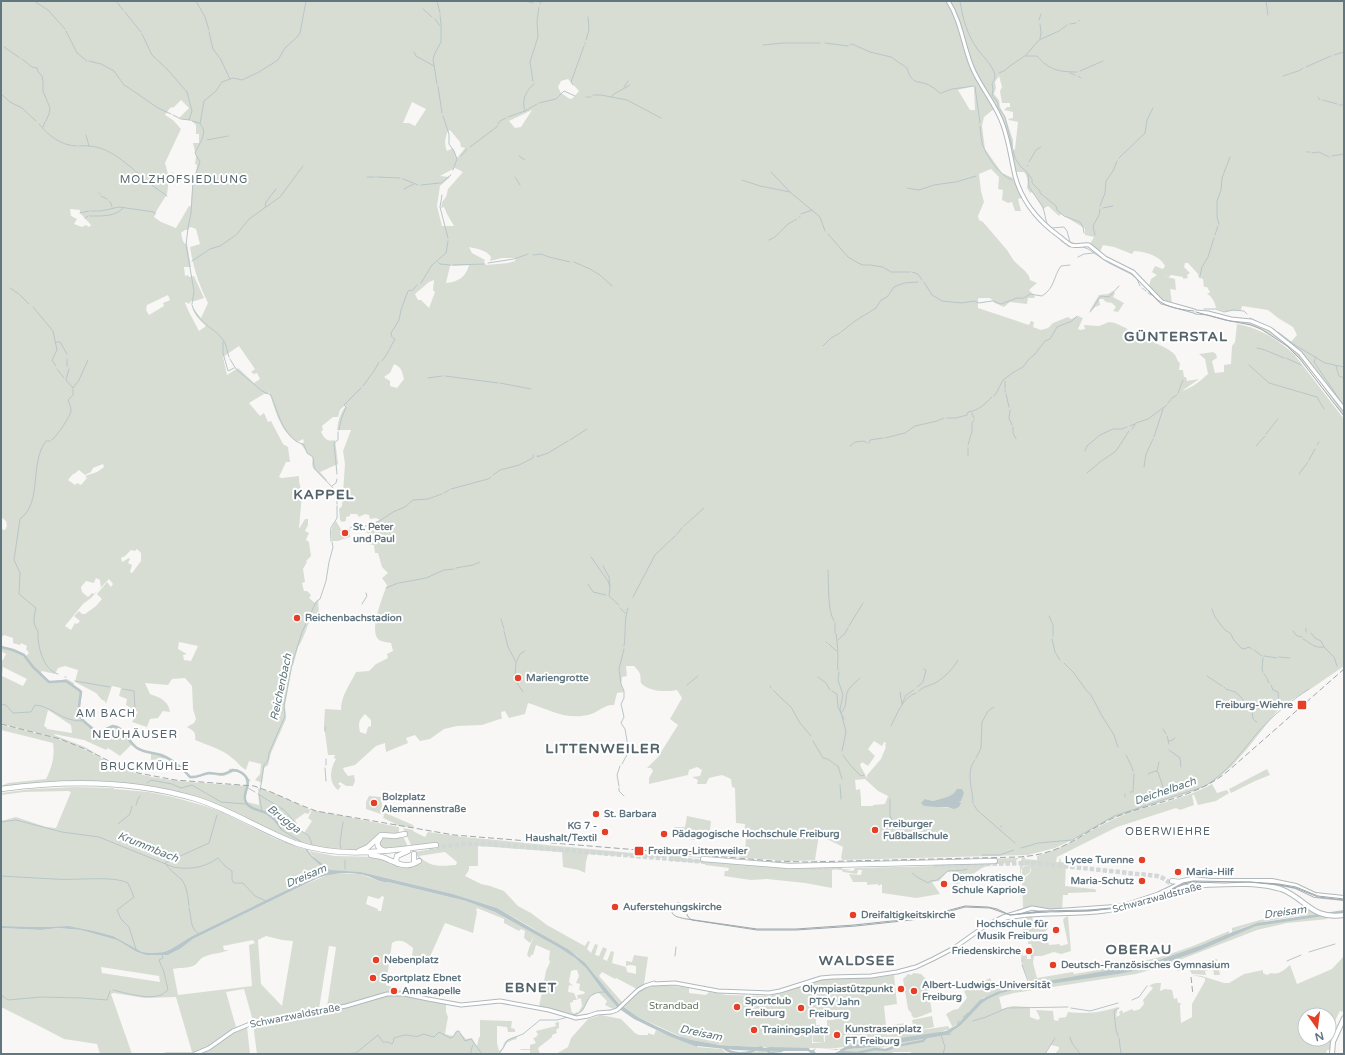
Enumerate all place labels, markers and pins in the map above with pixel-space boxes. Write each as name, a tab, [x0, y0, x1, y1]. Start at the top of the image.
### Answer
place label: St. Peter und Paul	[353, 521, 395, 545]
marker: St. Peter und Paul	[340, 528, 350, 538]
place label: Reichenbachstadion	[305, 612, 402, 624]
marker: Reichenbachstadion	[292, 613, 302, 623]
place label: Mariengrotte	[526, 672, 589, 684]
marker: Mariengrotte	[513, 673, 523, 683]
place label: Freiburg-Wiehre	[1215, 699, 1293, 711]
marker: Freiburg-Wiehre	[1296, 699, 1308, 711]
place label: Bolzplatz Alemannenstraße	[382, 791, 466, 815]
marker: Bolzplatz Alemannenstraße	[369, 798, 379, 808]
place label: St. Barbara	[604, 808, 657, 820]
marker: St. Barbara	[591, 809, 601, 819]
place label: Freiburger Fußballschule	[883, 818, 949, 842]
place label: KG 7 - Haushalt/Textil	[525, 820, 597, 844]
marker: Freiburger Fußballschule	[870, 825, 880, 835]
marker: KG 7 - Haushalt/Textil	[600, 827, 610, 837]
place label: Pädagogische Hochschule Freiburg	[672, 828, 840, 840]
marker: Pädagogische Hochschule Freiburg	[659, 829, 669, 839]
marker: Freiburg-Littenweiler	[633, 845, 645, 857]
place label: Freiburg-Littenweiler	[648, 845, 748, 857]
place label: Lycee Turenne	[1065, 854, 1134, 866]
marker: Lycee Turenne	[1137, 855, 1147, 865]
place label: Maria-Hilf	[1186, 866, 1234, 878]
marker: Maria-Hilf	[1173, 867, 1183, 877]
place label: Demokratische Schule Kapriole	[952, 872, 1026, 896]
place label: Maria-Schutz	[1070, 875, 1134, 887]
marker: Maria-Schutz	[1137, 876, 1147, 886]
marker: Demokratische Schule Kapriole	[939, 879, 949, 889]
place label: Auferstehungskirche	[623, 901, 722, 913]
marker: Auferstehungskirche	[610, 902, 620, 912]
place label: Dreifaltigkeitskirche	[861, 909, 956, 921]
marker: Dreifaltigkeitskirche	[848, 910, 858, 920]
place label: Hochschule für Musik Freiburg	[976, 918, 1048, 942]
marker: Hochschule für Musik Freiburg	[1051, 925, 1061, 935]
place label: Friedenskirche	[952, 945, 1021, 957]
marker: Friedenskirche	[1024, 946, 1034, 956]
place label: Nebenplatz	[384, 954, 439, 966]
marker: Nebenplatz	[371, 955, 381, 965]
place label: Deutsch-Französisches Gymnasium	[1061, 959, 1230, 971]
marker: Deutsch-Französisches Gymnasium	[1048, 960, 1058, 970]
place label: Sportplatz Ebnet	[381, 972, 461, 984]
marker: Sportplatz Ebnet	[368, 973, 378, 983]
place label: Albert-Ludwigs-Universität Freiburg	[922, 979, 1051, 1003]
place label: Olympiastützpunkt	[802, 983, 893, 995]
marker: Olympiastützpunkt	[896, 984, 906, 994]
place label: Annakapelle	[402, 985, 461, 997]
marker: Annakapelle	[389, 986, 399, 996]
marker: Albert-Ludwigs-Universität Freiburg	[909, 986, 919, 996]
place label: Sportclub Freiburg	[745, 995, 792, 1019]
place label: PTSV Jahn Freiburg	[809, 996, 860, 1020]
marker: Sportclub Freiburg	[732, 1002, 742, 1012]
marker: PTSV Jahn Freiburg	[796, 1003, 806, 1013]
place label: Kunstrasenplatz FT Freiburg	[845, 1023, 922, 1047]
place label: Trainingsplatz	[761, 1024, 828, 1036]
marker: Trainingsplatz	[749, 1025, 759, 1035]
marker: Kunstrasenplatz FT Freiburg	[832, 1030, 842, 1040]

